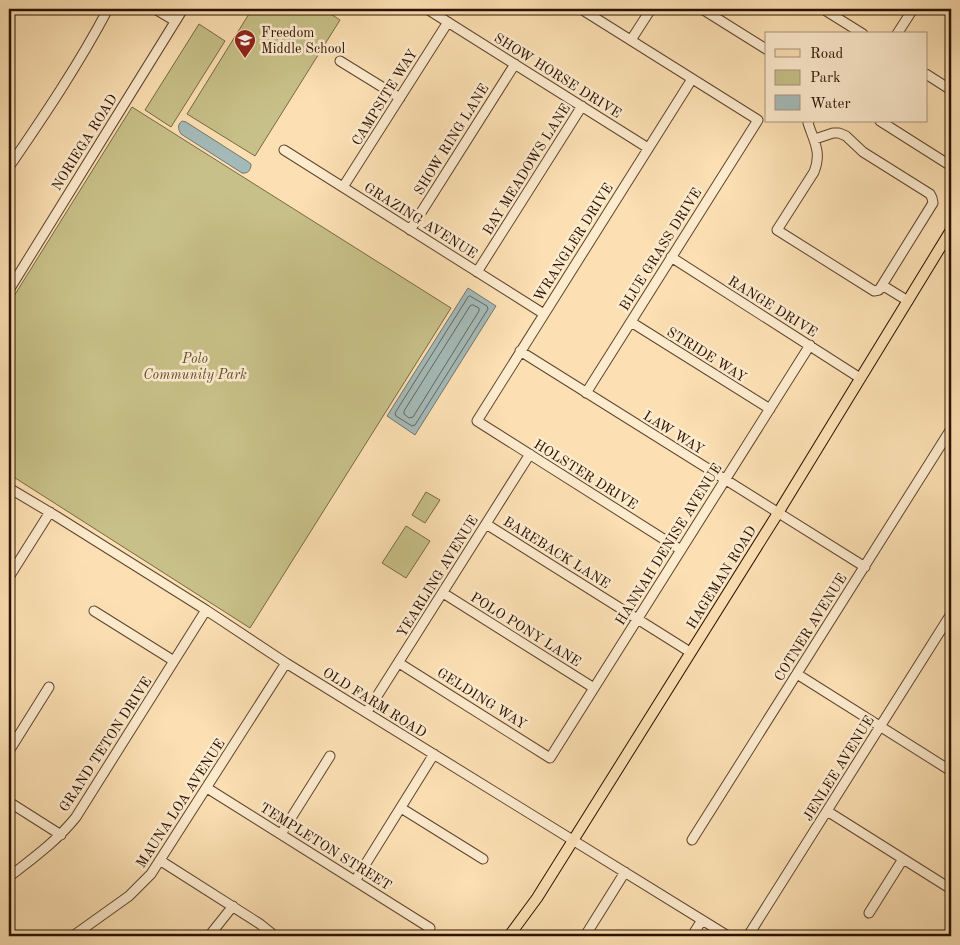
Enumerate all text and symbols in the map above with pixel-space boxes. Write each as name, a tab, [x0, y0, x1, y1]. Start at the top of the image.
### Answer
place label: Freedom Middle School	[261, 26, 346, 56]
school or university icon: Freedom Middle School	[233, 28, 257, 59]
street label: SHOW HORSE DRIVE	[491, 31, 624, 121]
legend	[765, 32, 928, 122]
street label: CAMPSITE WAY	[350, 47, 420, 148]
text: Road	[810, 47, 844, 62]
text: Park	[810, 71, 841, 86]
street label: SHOW RING LANE	[412, 81, 492, 198]
street label: NORIEGA ROAD	[50, 92, 120, 193]
text: Water	[810, 97, 851, 112]
street label: BAY MEADOWS LANE	[481, 101, 573, 238]
street label: GRAZING AVENUE	[361, 180, 479, 261]
street label: WRANGLER DRIVE	[532, 181, 616, 304]
street label: BLUE GRASS DRIVE	[617, 186, 704, 313]
street label: RANGE DRIVE	[725, 274, 819, 340]
street label: STRIDE WAY	[664, 325, 749, 385]
park label: Polo Community Park	[143, 352, 247, 383]
street label: LAW WAY	[641, 409, 706, 457]
street label: HOLSTER DRIVE	[531, 437, 640, 512]
street label: HANNAH DENISE AVENUE	[613, 461, 725, 628]
street label: YEARLING AVENUE	[395, 513, 481, 640]
street label: BAREBACK LANE	[501, 514, 612, 591]
street label: HAGEMAN ROAD	[685, 523, 759, 631]
street label: COTNER AVENUE	[772, 571, 850, 684]
street label: POLO PONY LANE	[468, 590, 583, 669]
street label: OLD FARM ROAD	[320, 665, 429, 740]
street label: GELDING WAY	[434, 666, 529, 732]
street label: GRAND TETON DRIVE	[57, 675, 155, 814]
street label: JENLEE AVENUE	[801, 714, 877, 823]
street label: MAUNA LOA AVENUE	[134, 737, 228, 870]
street label: TEMPLETON STREET	[257, 801, 394, 893]

